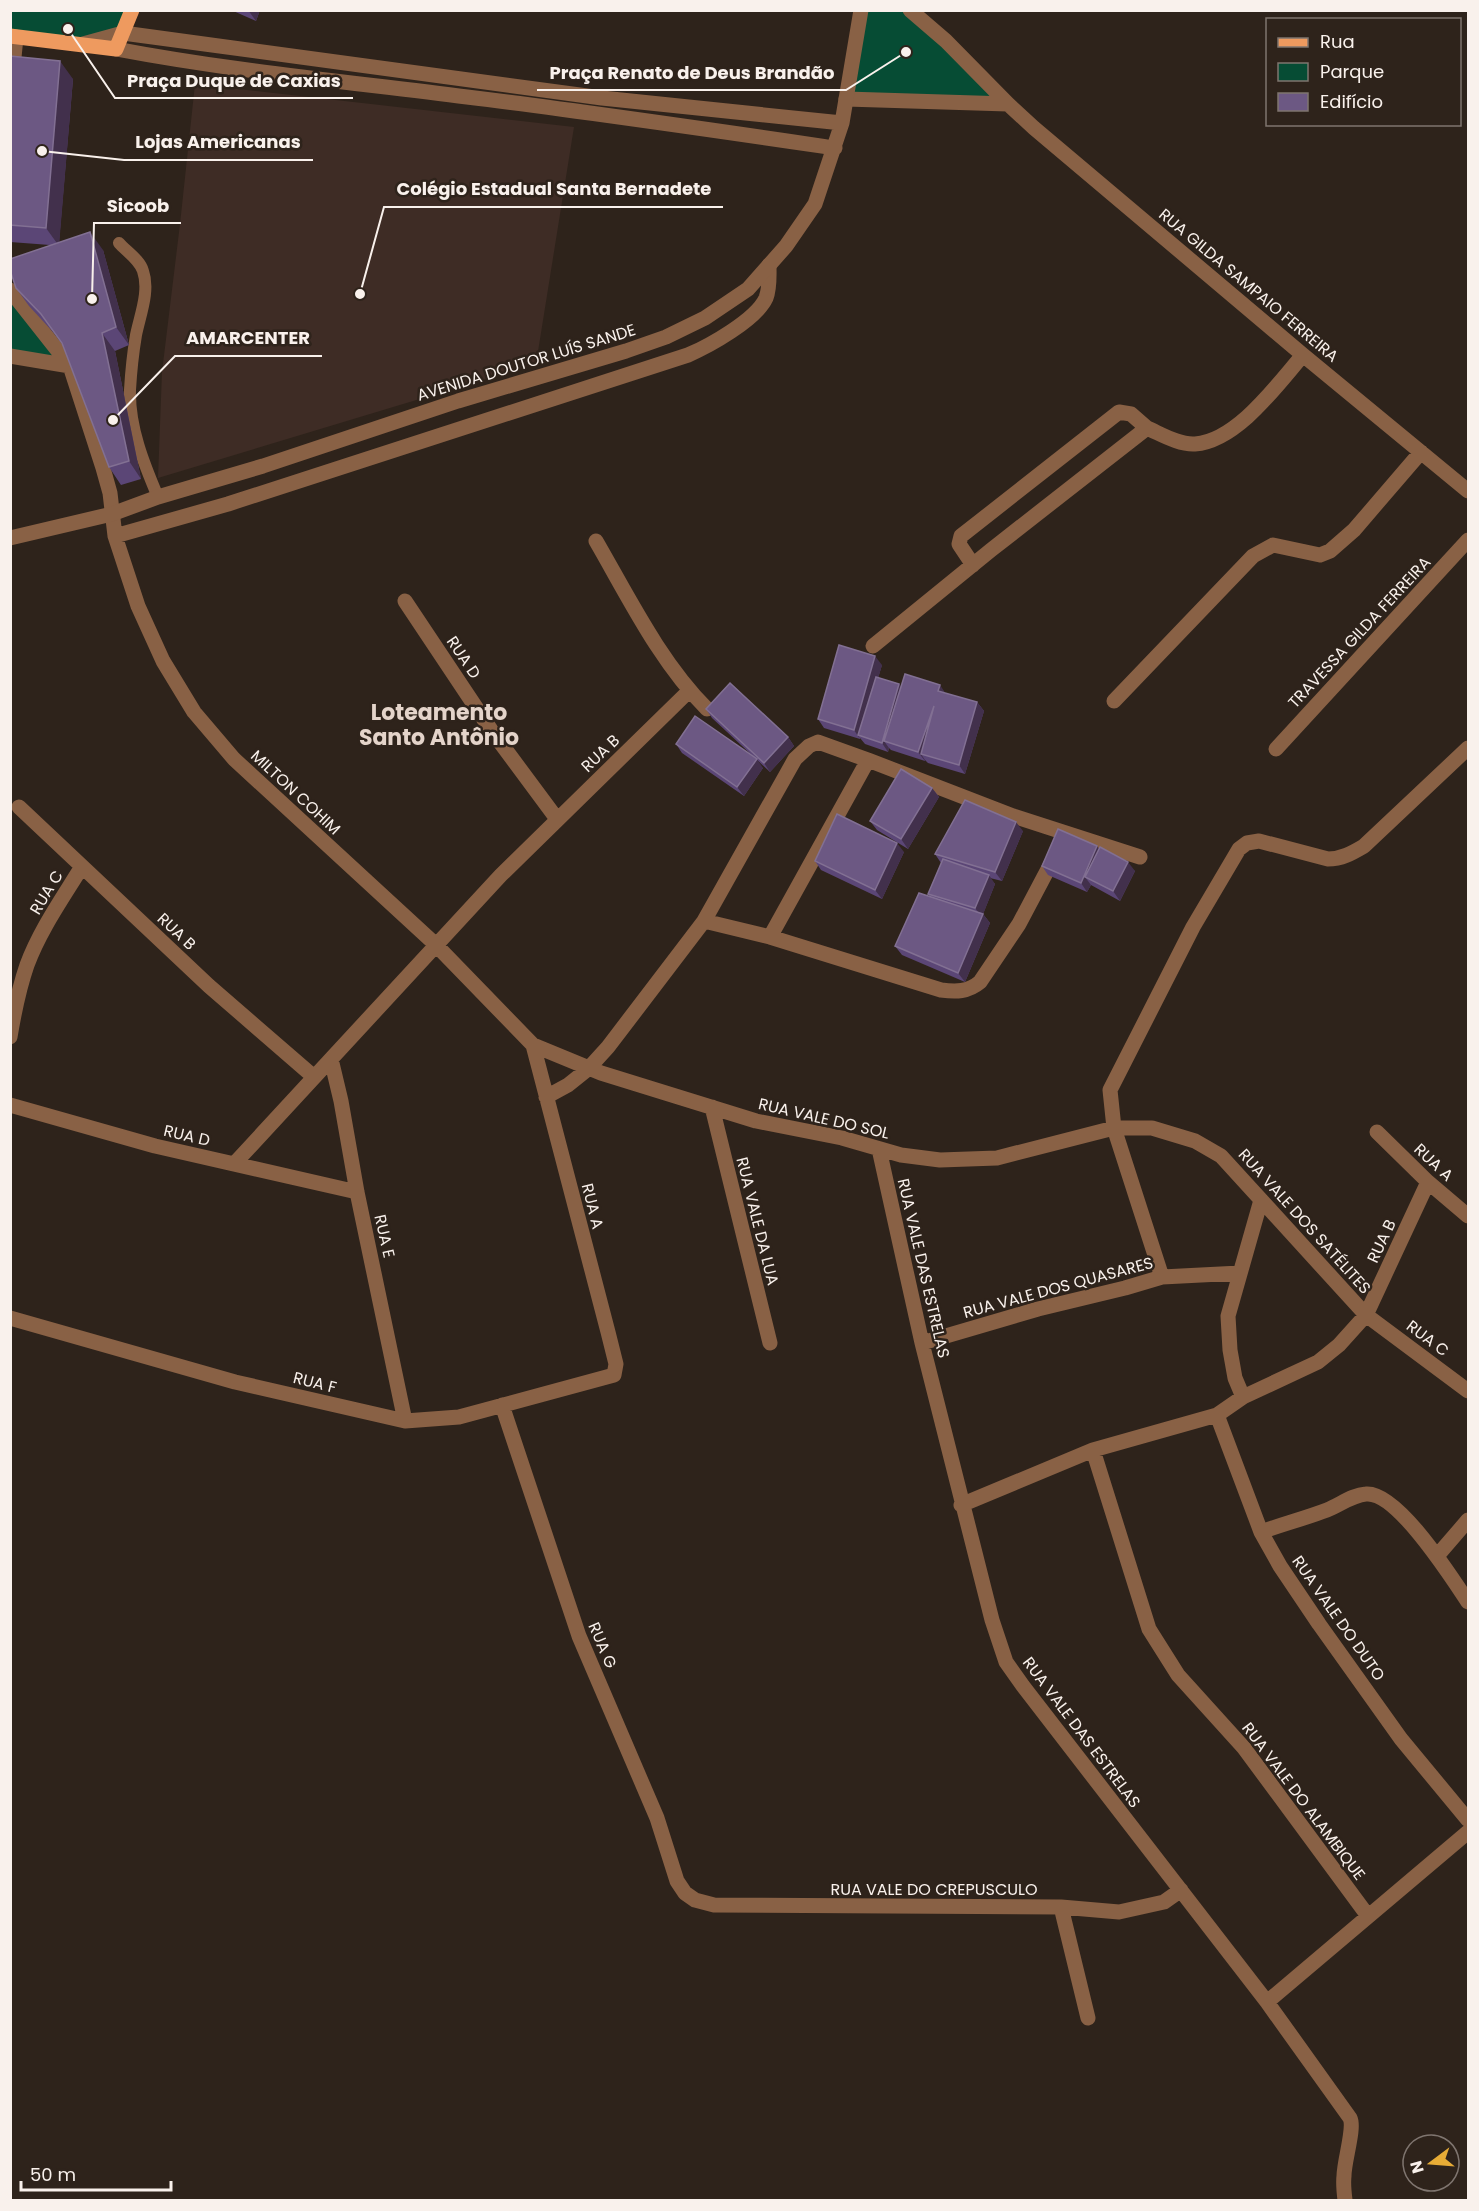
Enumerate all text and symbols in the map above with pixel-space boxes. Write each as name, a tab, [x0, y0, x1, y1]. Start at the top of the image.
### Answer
legend	[1266, 18, 1461, 126]
text: Rua	[1320, 29, 1355, 54]
callout: Praça Renato de Deus Brandão	[537, 54, 846, 90]
text: Parque	[1320, 59, 1384, 84]
text: Praça Renato de Deus Brandão	[550, 60, 834, 85]
callout: Praça Duque de Caxias	[115, 62, 353, 98]
text: Praça Duque de Caxias	[127, 68, 341, 93]
text: Edifício	[1320, 89, 1383, 114]
callout: Lojas Americanas	[124, 124, 313, 160]
text: Lojas Americanas	[135, 129, 301, 154]
callout: Colégio Estadual Santa Bernadete	[384, 171, 723, 207]
text: Colégio Estadual Santa Bernadete	[397, 176, 711, 201]
callout: Sicoob	[94, 187, 181, 223]
text: Sicoob	[107, 193, 169, 218]
street label: RUA GILDA SAMPAIO FERREIRA	[1154, 203, 1344, 368]
street label: AVENIDA DOUTOR LUÍS SANDE	[414, 318, 638, 407]
callout: AMARCENTER	[175, 320, 322, 356]
text: AMARCENTER	[186, 325, 310, 350]
street label: TRAVESSA GILDA FERREIRA	[1283, 551, 1436, 713]
street label: RUA D	[441, 631, 486, 683]
district label: Loteamento Santo Antônio	[359, 697, 519, 753]
street label: RUA B	[576, 729, 625, 777]
street label: MILTON COHIM	[246, 745, 346, 840]
street label: RUA C	[24, 866, 69, 919]
street label: RUA B	[152, 907, 201, 955]
street label: RUA VALE DO SOL	[756, 1092, 892, 1145]
street label: RUA D	[161, 1119, 212, 1152]
street label: RUA A	[1409, 1138, 1459, 1187]
street label: RUA VALE DOS SATÉLITES	[1233, 1144, 1376, 1299]
street label: RUA VALE DA LUA	[730, 1155, 785, 1288]
street label: RUA VALE DAS ESTRELAS	[892, 1176, 955, 1360]
street label: RUA A	[576, 1181, 609, 1232]
street label: RUA E	[368, 1212, 401, 1260]
street label: RUA B	[1361, 1216, 1402, 1267]
street label: RUA VALE DOS QUASARES	[961, 1251, 1156, 1324]
street label: RUA C	[1402, 1315, 1454, 1362]
street label: RUA F	[291, 1366, 339, 1399]
street label: RUA VALE DO DUTO	[1287, 1551, 1390, 1686]
street label: RUA G	[583, 1619, 623, 1672]
street label: RUA VALE DAS ESTRELAS	[1017, 1652, 1146, 1813]
street label: RUA VALE DO ALAMBIQUE	[1237, 1718, 1371, 1885]
street label: RUA VALE DO CREPUSCULO	[830, 1878, 1038, 1901]
north arrow	[1401, 2133, 1461, 2193]
scale bar	[21, 2154, 171, 2192]
text: N	[1404, 2158, 1430, 2176]
text: 50 m	[30, 2162, 76, 2187]

